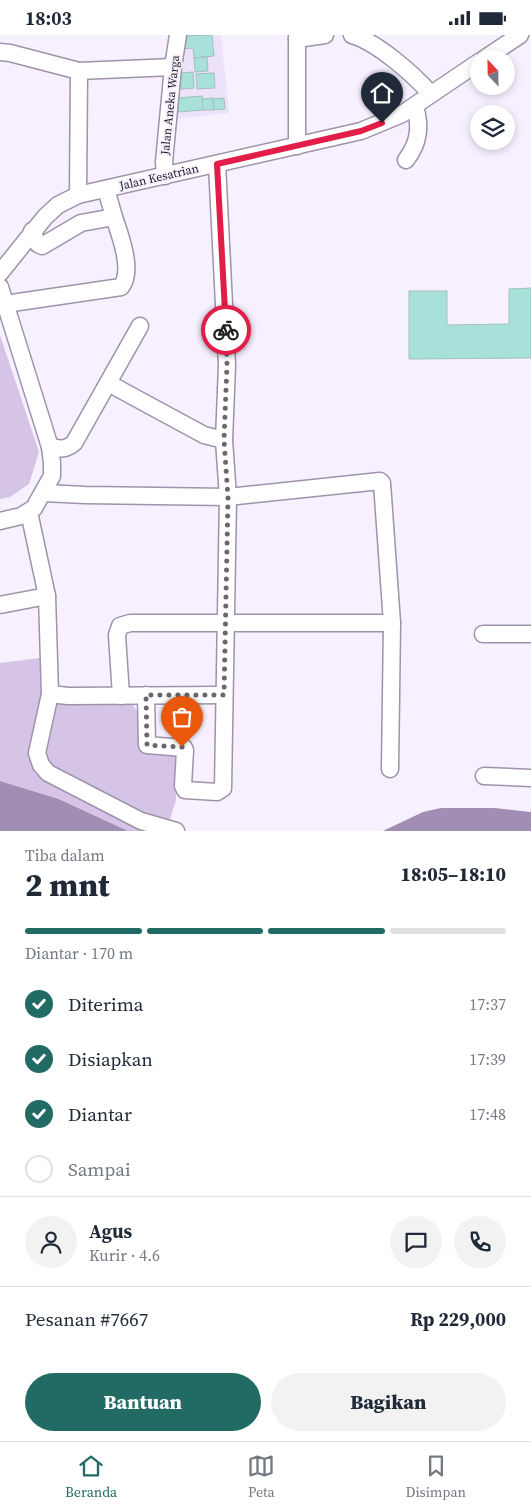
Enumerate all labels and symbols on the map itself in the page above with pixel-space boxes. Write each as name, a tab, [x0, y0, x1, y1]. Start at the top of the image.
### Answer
north arrow	[470, 50, 515, 95]
street label: Jalan Aneka Warga	[157, 54, 183, 157]
pin	[361, 72, 403, 123]
street label: Jalan Kesatrian	[117, 160, 200, 194]
courier	[201, 305, 251, 355]
pin	[161, 696, 203, 747]

